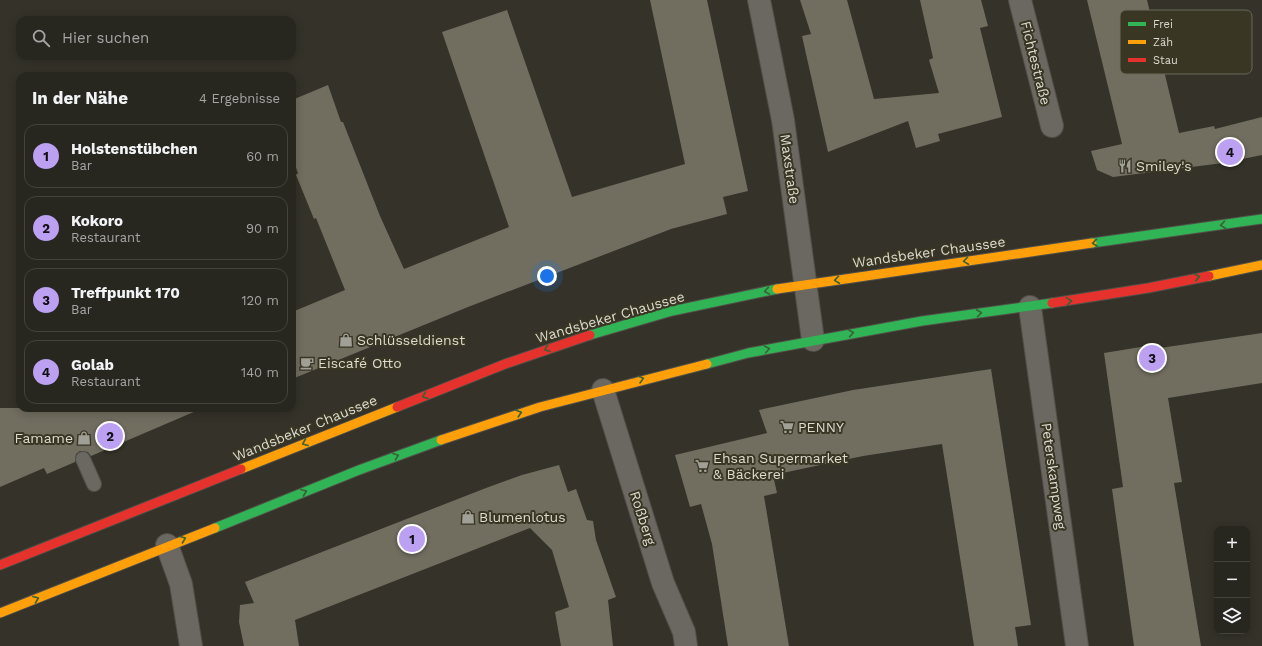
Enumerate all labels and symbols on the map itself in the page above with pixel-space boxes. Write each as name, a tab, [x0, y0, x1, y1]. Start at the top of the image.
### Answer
legend	[1120, 10, 1252, 74]
text: Frei	[1153, 18, 1173, 31]
street label: Fichtestraße	[1018, 19, 1054, 107]
text: Zäh	[1153, 36, 1173, 49]
text: Stau	[1153, 54, 1178, 67]
street label: Maxstraße	[777, 133, 803, 205]
pin: 4	[1217, 137, 1243, 167]
restaurant icon: Smiley's	[1117, 158, 1133, 174]
place label: Smiley's	[1136, 158, 1192, 174]
one-way arrow	[1220, 220, 1226, 229]
street label: Wandsbeker Chaussee	[852, 233, 1006, 271]
one-way arrow	[1092, 238, 1098, 247]
one-way arrow	[963, 256, 969, 265]
your location	[537, 266, 557, 286]
one-way arrow	[1193, 274, 1200, 282]
one-way arrow	[834, 275, 840, 284]
one-way arrow	[764, 286, 770, 295]
street label: Wandsbeker Chaussee	[534, 288, 686, 346]
one-way arrow	[1066, 297, 1072, 306]
one-way arrow	[976, 309, 983, 318]
one-way arrow	[848, 329, 854, 338]
shop icon: Schlüsseldienst	[338, 332, 354, 348]
place label: Schlüsseldienst	[357, 332, 465, 348]
pin: 3	[1139, 343, 1165, 373]
one-way arrow	[543, 345, 550, 353]
one-way arrow	[764, 345, 770, 354]
cafe icon: Eiscafé Otto	[299, 355, 315, 371]
place label: Eiscafé Otto	[318, 355, 402, 371]
one-way arrow	[637, 375, 644, 384]
one-way arrow	[422, 391, 429, 399]
street label: Wandsbeker Chaussee	[231, 392, 379, 464]
one-way arrow	[515, 410, 522, 418]
supermarket icon: PENNY	[779, 419, 795, 435]
place label: PENNY	[798, 419, 844, 435]
pin: 2	[97, 421, 123, 451]
street label: Peterskampweg	[1039, 422, 1069, 531]
place label: Famame	[15, 430, 73, 446]
shop icon: Famame	[76, 430, 92, 446]
one-way arrow	[301, 439, 308, 447]
place label: Ehsan Supermarket & Bäckerei	[713, 450, 848, 482]
one-way arrow	[392, 453, 399, 461]
supermarket icon: Ehsan Supermarket & Bäckerei	[694, 458, 710, 474]
one-way arrow	[300, 488, 307, 496]
street label: Roßberg	[627, 489, 659, 548]
shop icon: Blumenlotus	[460, 509, 476, 525]
place label: Blumenlotus	[479, 509, 566, 525]
pin: 1	[399, 524, 425, 554]
one-way arrow	[179, 536, 186, 544]
one-way arrow	[32, 596, 40, 604]

